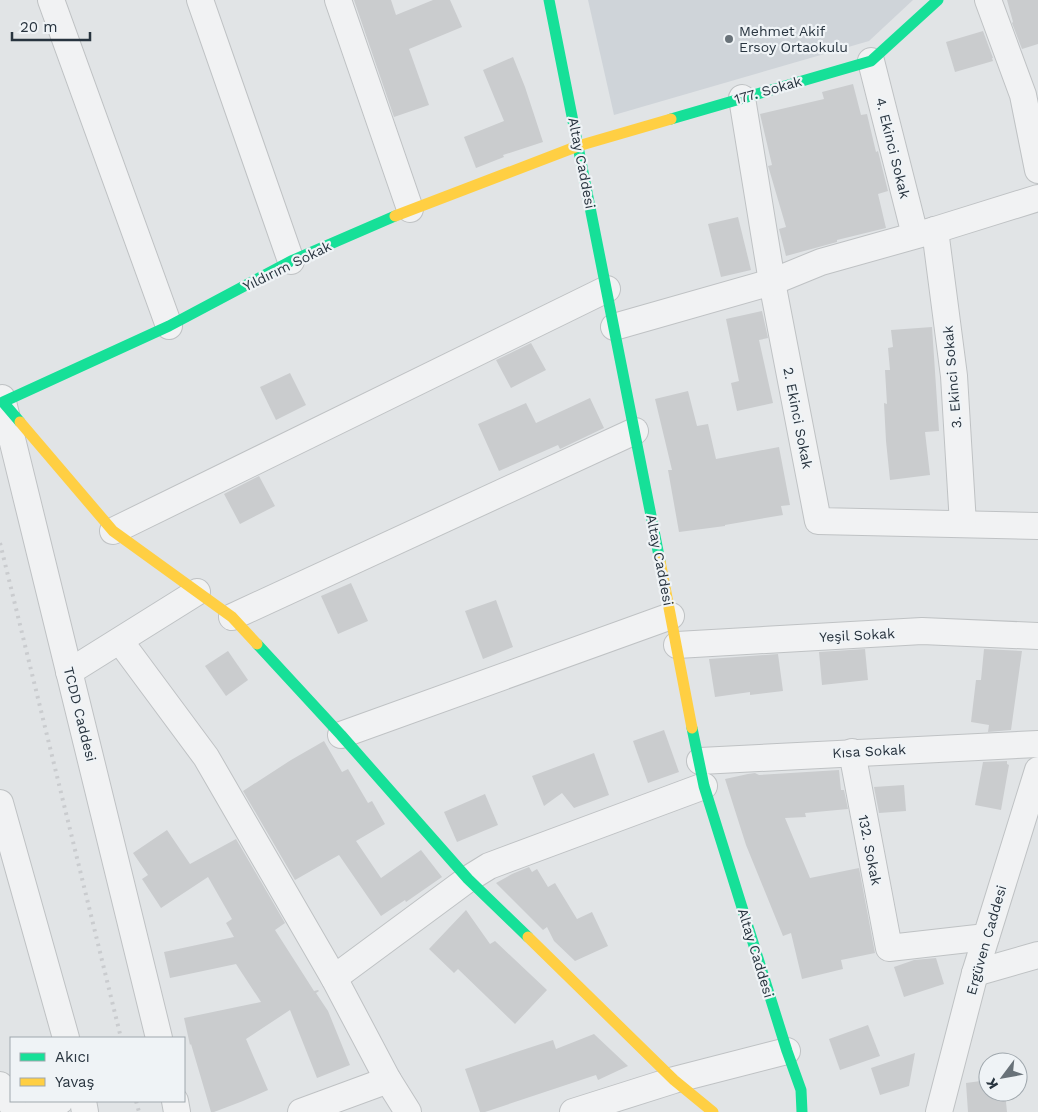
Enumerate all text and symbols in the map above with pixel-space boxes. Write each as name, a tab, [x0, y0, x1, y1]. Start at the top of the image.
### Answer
scale bar	[12, 10, 90, 42]
text: 20 m	[20, 18, 58, 36]
place label: Mehmet Akif Ersoy Ortaokulu	[739, 23, 848, 55]
marker: Mehmet Akif Ersoy Ortaokulu	[723, 33, 735, 45]
street label: 177. Sokak	[732, 73, 804, 107]
street label: 4. Ekinci Sokak	[873, 96, 913, 200]
street label: Altay Caddesi	[565, 116, 599, 210]
street label: Yıldırım Sokak	[240, 238, 334, 294]
street label: 3. Ekinci Sokak	[940, 325, 964, 429]
street label: 2. Ekinci Sokak	[780, 366, 816, 470]
street label: Altay Caddesi	[643, 513, 677, 607]
street label: Yeşil Sokak	[819, 625, 895, 645]
street label: TCDD Caddesi	[61, 665, 99, 763]
street label: Kısa Sokak	[832, 741, 906, 761]
street label: 132. Sokak	[855, 813, 885, 887]
street label: Ergüven Caddesi	[963, 883, 1009, 997]
street label: Altay Caddesi	[735, 906, 777, 1000]
legend	[10, 1037, 185, 1102]
text: Akıcı	[55, 1048, 90, 1066]
north arrow	[978, 1052, 1028, 1102]
text: Yavaş	[55, 1073, 95, 1091]
text: K	[982, 1075, 1001, 1092]

